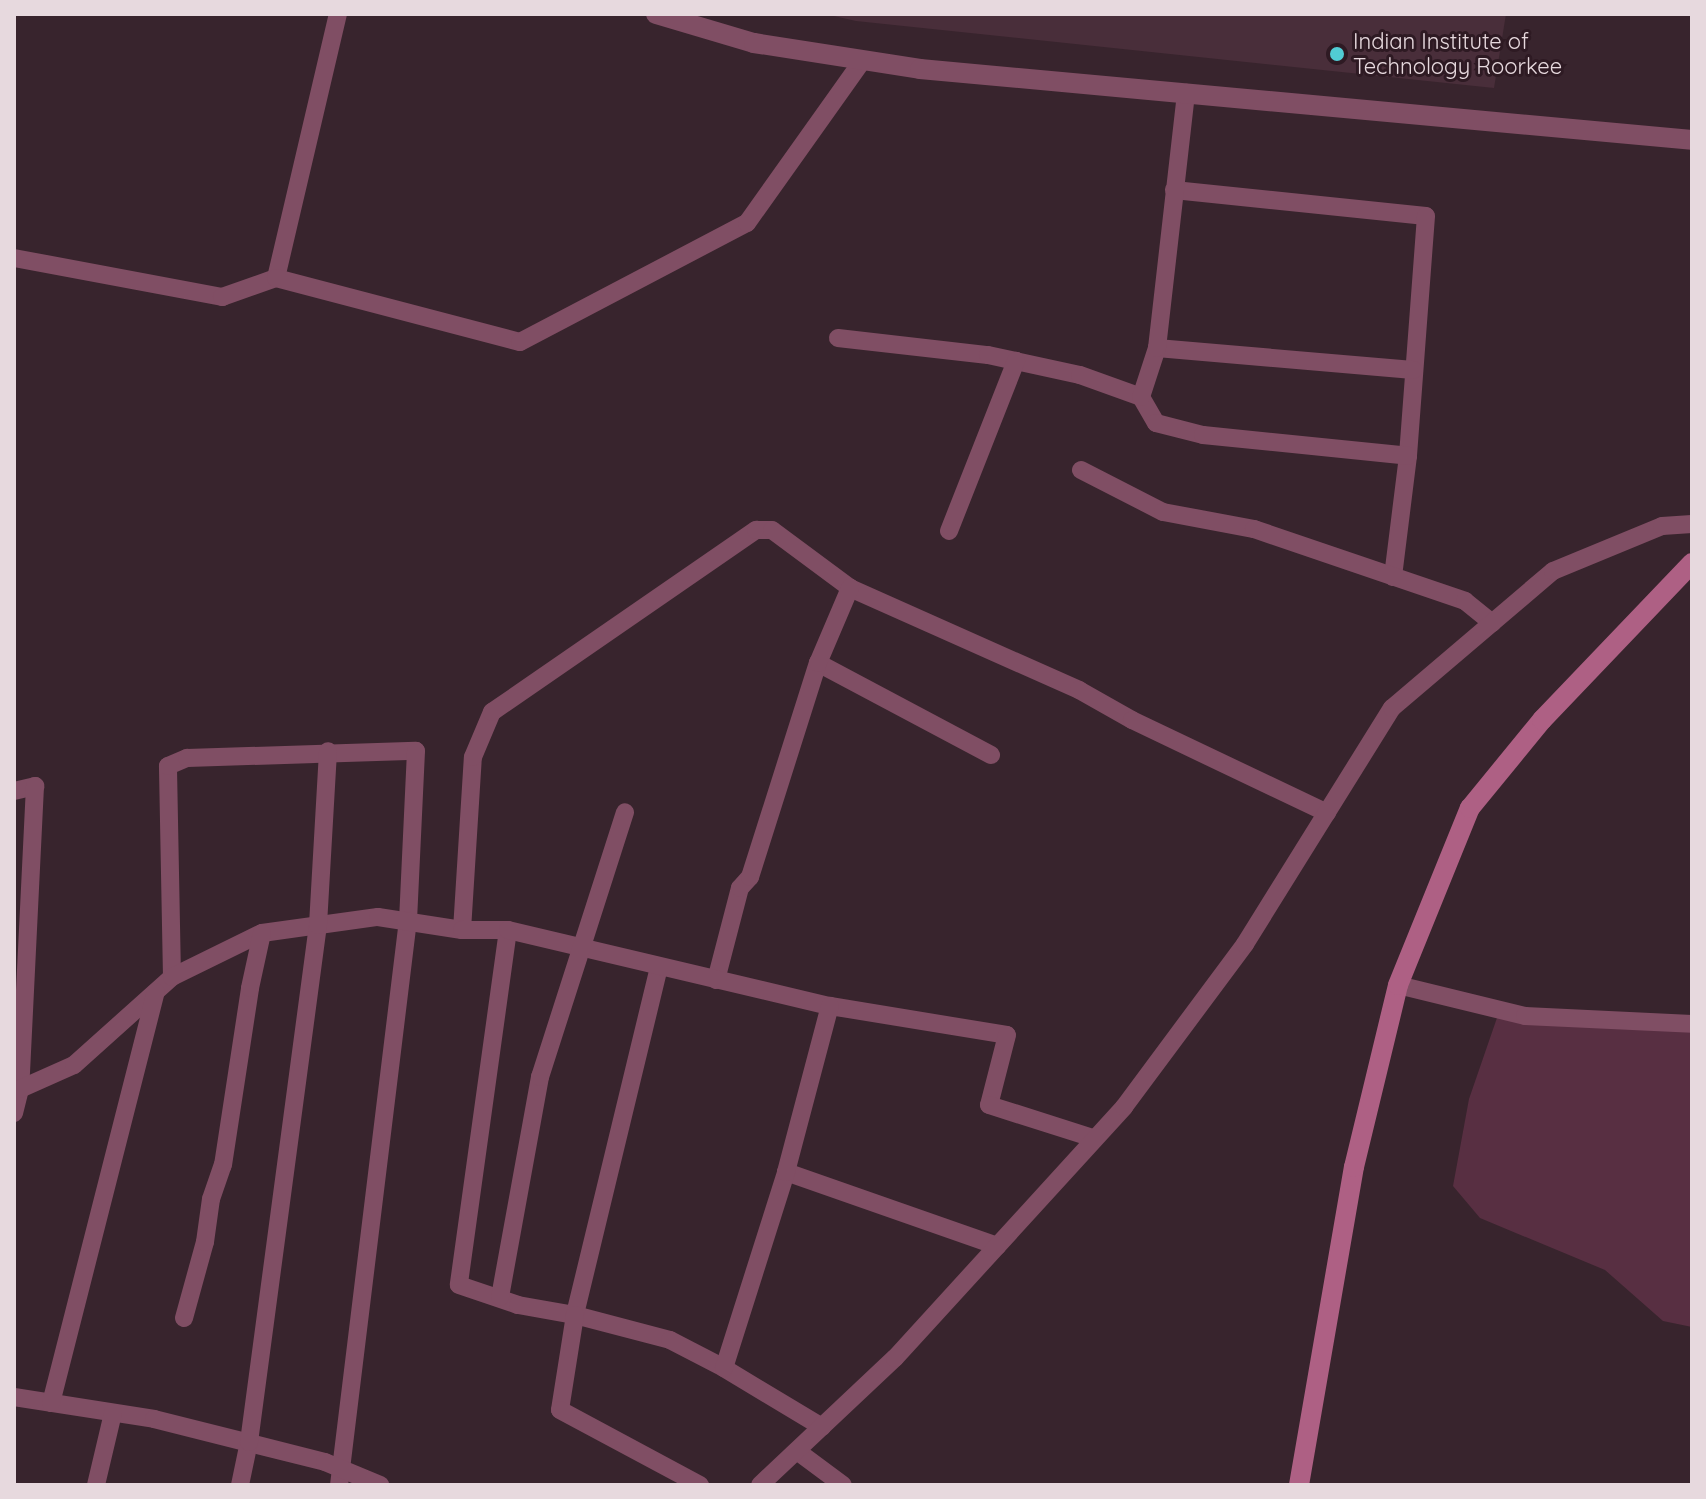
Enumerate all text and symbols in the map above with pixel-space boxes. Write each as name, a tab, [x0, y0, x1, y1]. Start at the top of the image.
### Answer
place label: Indian Institute of Technology Roorkee	[1353, 28, 1562, 80]
marker: Indian Institute of Technology Roorkee	[1328, 45, 1346, 63]

